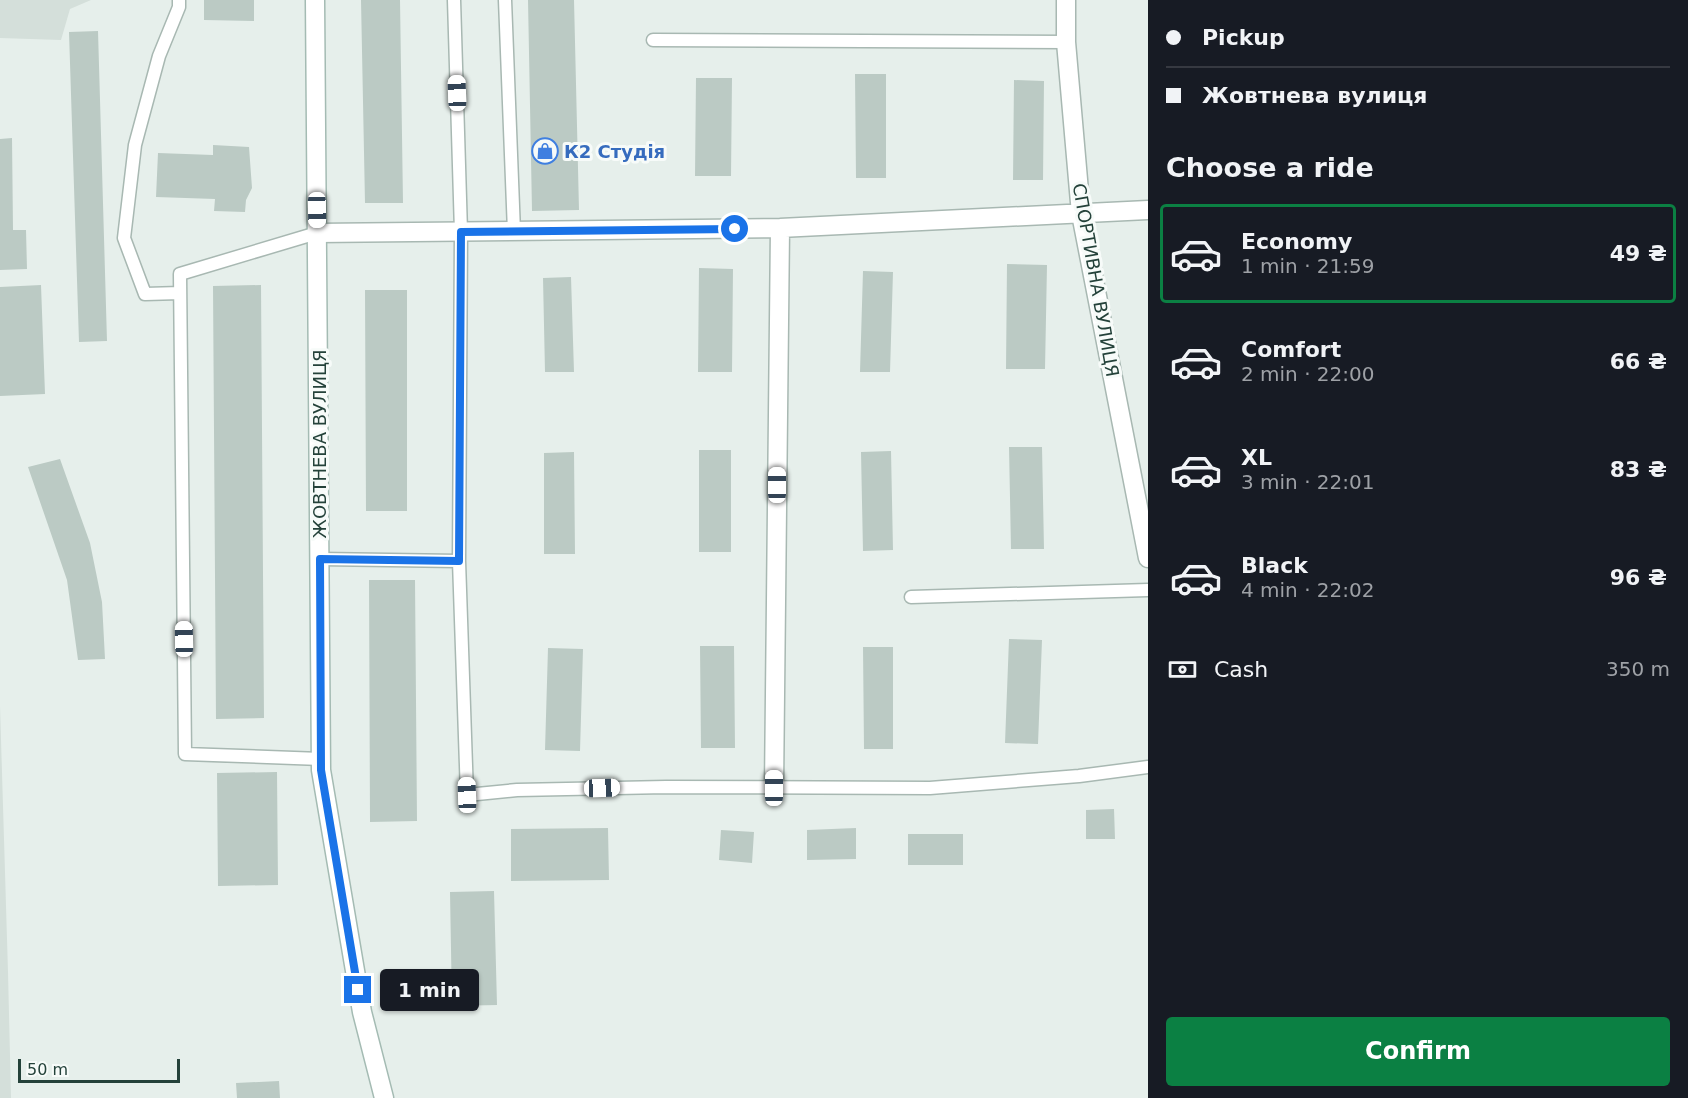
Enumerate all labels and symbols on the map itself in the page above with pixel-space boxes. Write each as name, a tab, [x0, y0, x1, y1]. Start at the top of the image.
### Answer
car	[447, 75, 467, 111]
shop icon: К2 Студiя	[530, 136, 560, 166]
place label: К2 Студiя	[564, 141, 665, 162]
street label: СПОРТИВНА ВУЛИЦЯ	[1069, 182, 1123, 378]
car	[308, 192, 326, 228]
route start	[721, 215, 748, 242]
street label: ЖОВТНЕВА ВУЛИЦЯ	[309, 350, 330, 539]
car	[768, 467, 786, 503]
car	[175, 621, 193, 657]
car	[765, 770, 783, 806]
car	[457, 777, 477, 813]
car	[584, 778, 620, 798]
callout: 1 min	[379, 969, 478, 1011]
route end	[344, 976, 371, 1003]
scale bar	[18, 1056, 180, 1084]

